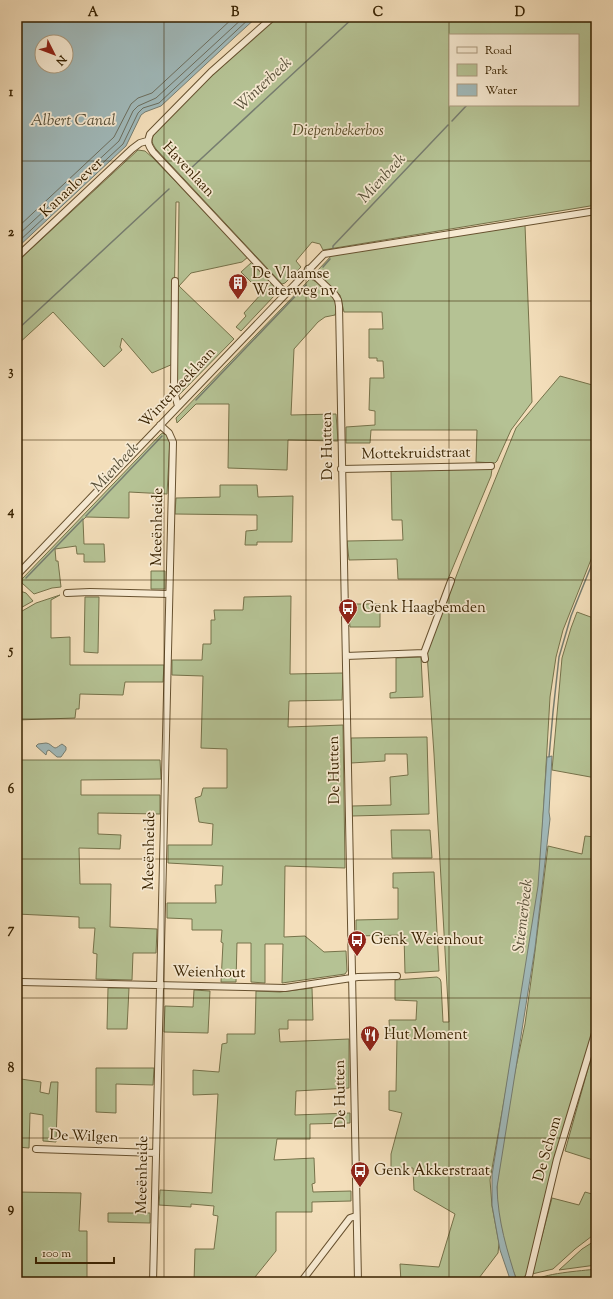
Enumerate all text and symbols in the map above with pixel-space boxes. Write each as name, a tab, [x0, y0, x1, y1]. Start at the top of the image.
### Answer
text: A	[88, 4, 99, 22]
text: B	[231, 4, 240, 22]
text: C	[373, 4, 383, 22]
text: D	[515, 4, 525, 22]
north arrow	[34, 34, 74, 74]
legend	[449, 34, 579, 106]
text: Road	[485, 42, 512, 60]
text: N	[52, 51, 70, 69]
water label: Winterbeek	[230, 52, 298, 118]
text: Park	[485, 62, 508, 80]
text: Water	[485, 82, 518, 100]
text: 1	[9, 84, 14, 102]
water label: Albert Canal	[30, 110, 116, 133]
park label: Diepenbekerbos	[292, 121, 384, 142]
street label: Havenlaan	[157, 138, 219, 202]
water label: Mienbeek	[354, 149, 412, 209]
street label: Kanaaloever	[36, 153, 109, 223]
text: 2	[8, 224, 15, 242]
place label: De Vlaamse Waterweg nv	[252, 264, 337, 302]
building icon: De Vlaamse Waterweg nv	[227, 272, 249, 300]
street label: Winterbeeklaan	[135, 343, 221, 433]
text: 3	[8, 363, 14, 381]
street label: De Hutten	[317, 411, 339, 481]
water label: Mienbeek	[87, 438, 145, 498]
street label: Mottekruidstraat	[361, 443, 471, 465]
street label: Meeënheide	[147, 488, 169, 566]
text: 4	[7, 503, 15, 521]
bus stop icon: Genk Haagbemden	[337, 597, 359, 625]
place label: Genk Haagbemden	[362, 598, 486, 619]
text: 5	[8, 642, 14, 660]
street label: De Hutten	[324, 735, 346, 805]
text: 6	[8, 781, 15, 799]
street label: Meeënheide	[139, 812, 161, 890]
water label: Stiemerbeek	[508, 878, 540, 954]
text: 7	[8, 921, 15, 939]
bus stop icon: Genk Weienhout	[346, 929, 368, 957]
place label: Genk Weienhout	[371, 930, 483, 951]
street label: Weienhout	[172, 962, 246, 984]
restaurant icon: Hut Moment	[359, 1024, 381, 1052]
place label: Hut Moment	[384, 1025, 468, 1046]
street label: De Hutten	[330, 1059, 352, 1129]
text: 8	[8, 1060, 15, 1078]
street label: De Schom	[529, 1113, 567, 1184]
street label: De Wilgen	[49, 1125, 119, 1149]
street label: Meeënheide	[132, 1136, 154, 1214]
bus stop icon: Genk Akkerstraat	[349, 1160, 371, 1188]
place label: Genk Akkerstraat	[374, 1161, 490, 1182]
text: 9	[8, 1200, 15, 1218]
scale bar	[36, 1239, 114, 1265]
text: 100 m	[42, 1245, 71, 1263]

